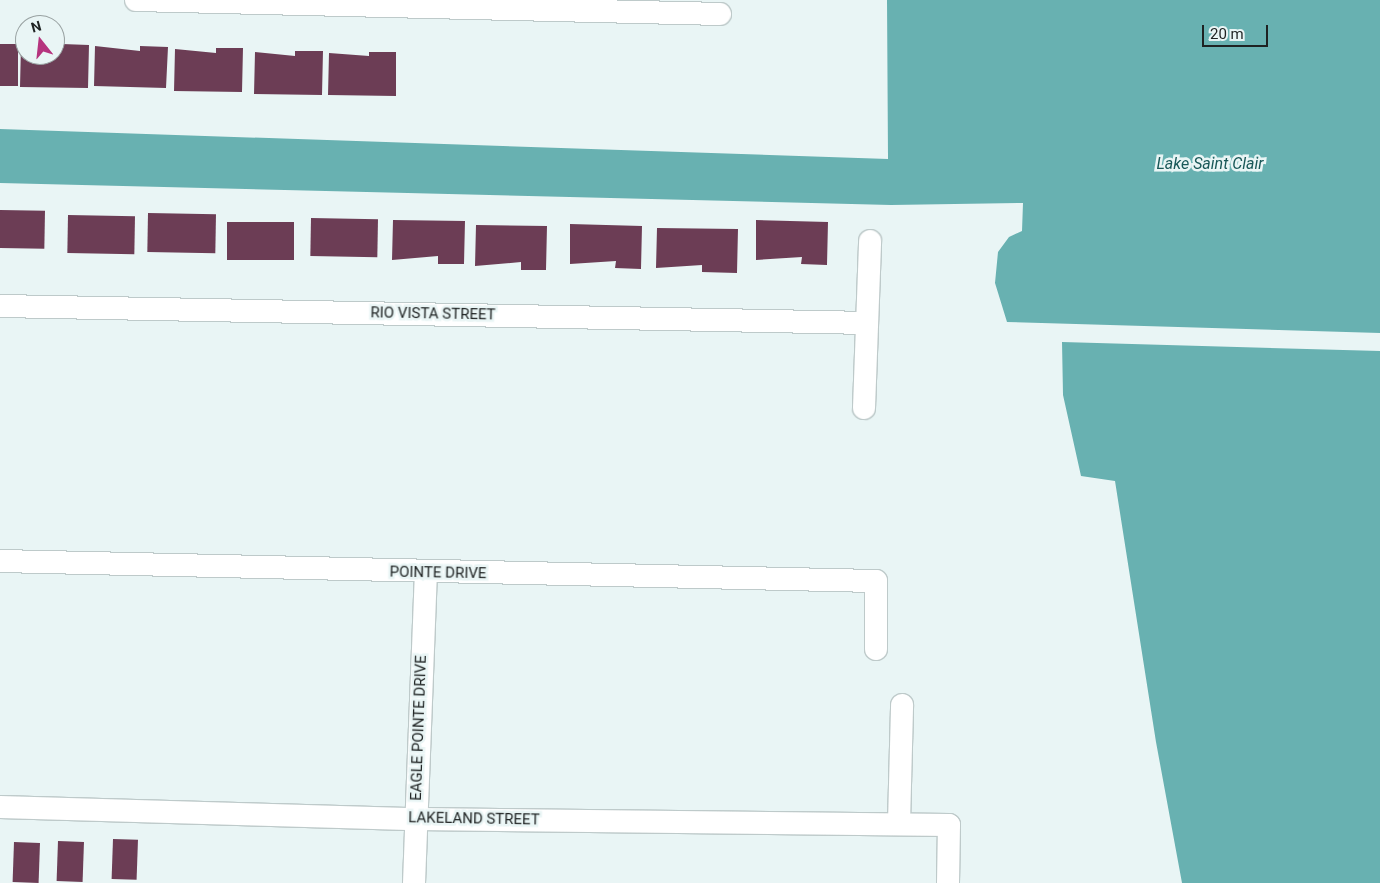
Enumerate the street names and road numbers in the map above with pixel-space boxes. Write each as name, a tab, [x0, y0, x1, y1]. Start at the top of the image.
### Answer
street label: RIO VISTA STREET	[370, 304, 496, 324]
street label: POINTE DRIVE	[389, 563, 487, 583]
street label: EAGLE POINTE DRIVE	[407, 655, 431, 801]
street label: LAKELAND STREET	[408, 809, 540, 829]

